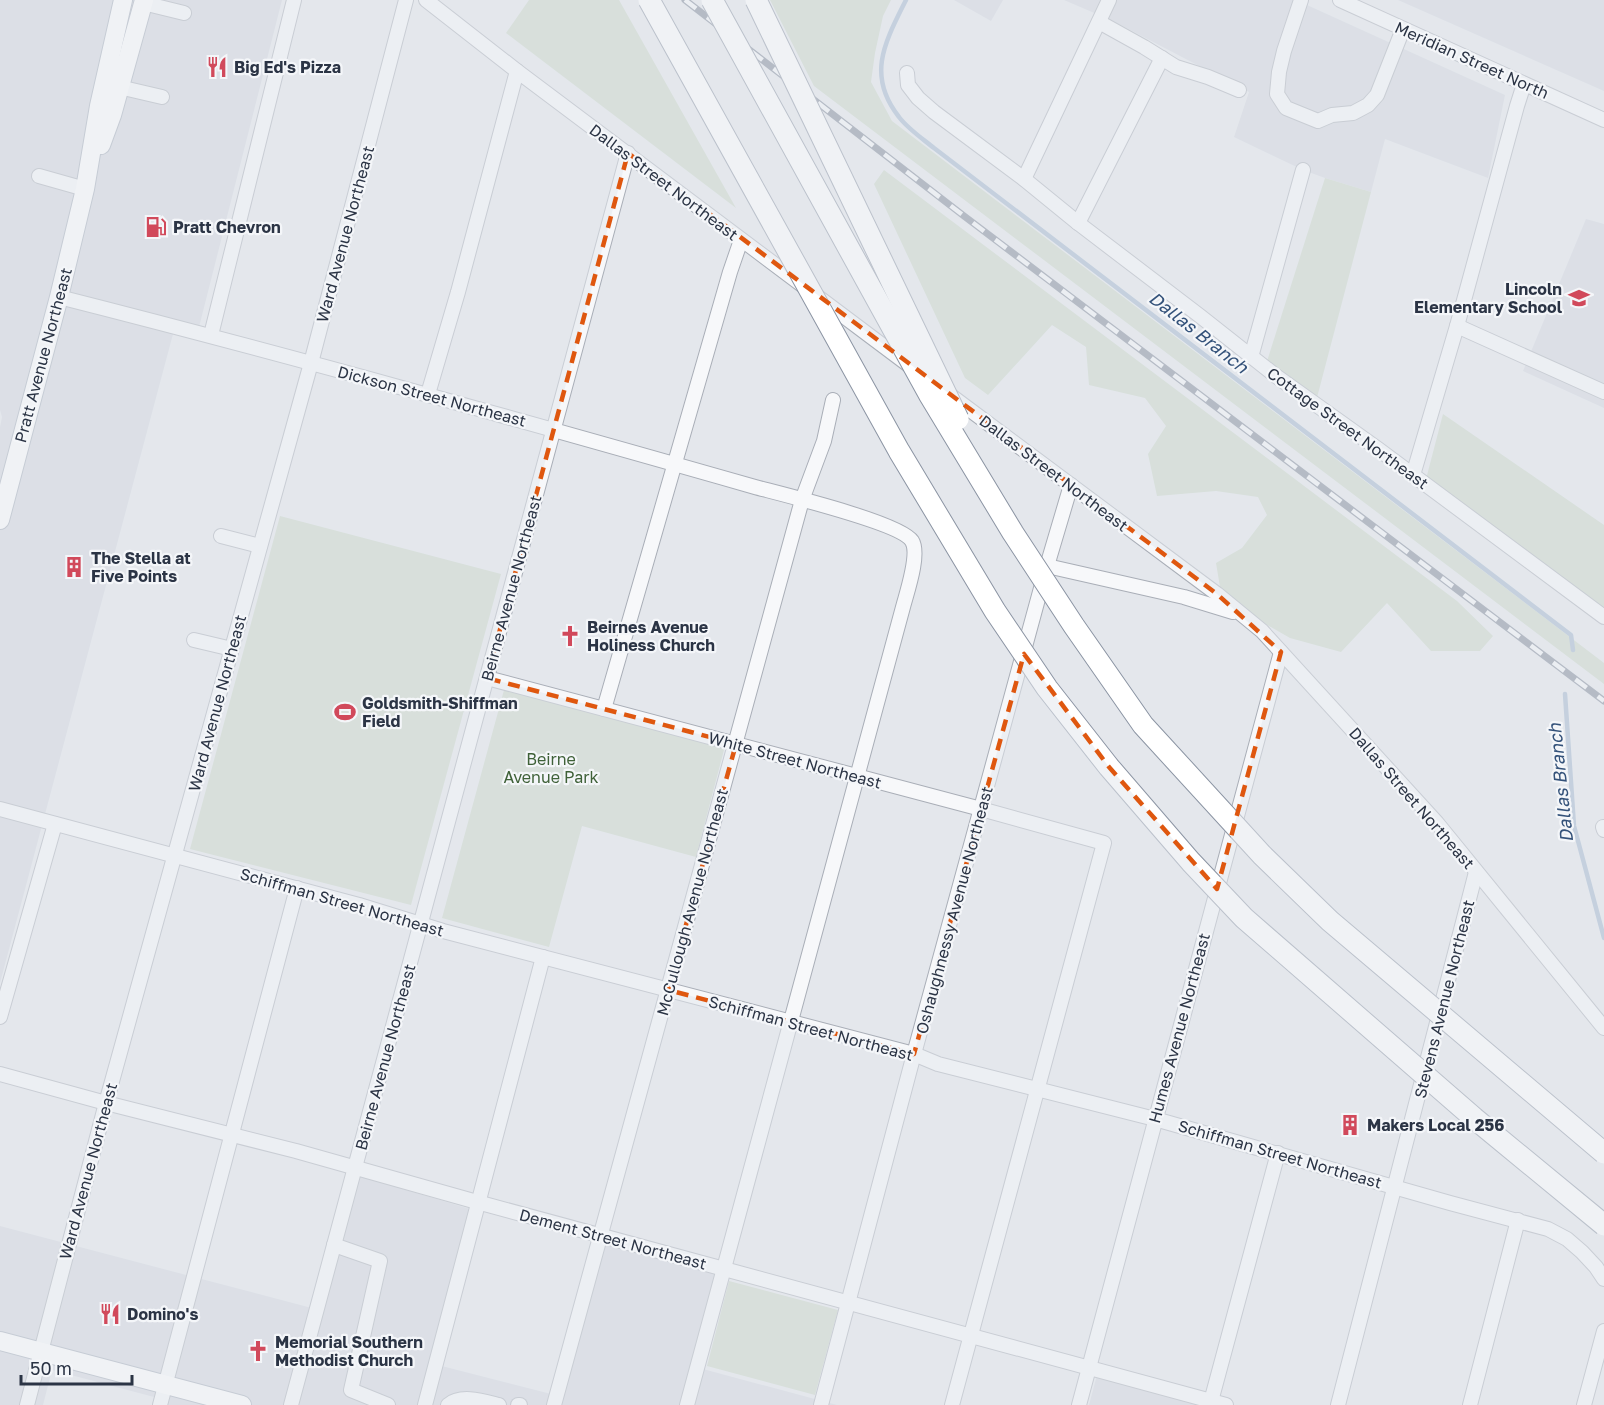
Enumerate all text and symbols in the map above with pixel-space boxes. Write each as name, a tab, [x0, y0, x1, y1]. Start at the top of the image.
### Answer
street label: Meridian Street North	[1392, 17, 1552, 103]
restaurant icon: Big Ed's Pizza	[205, 55, 229, 79]
place label: Big Ed's Pizza	[234, 57, 341, 77]
street label: Dallas Street Northeast	[586, 120, 742, 244]
street label: Ward Avenue Northeast	[312, 144, 378, 324]
fuel station icon: Pratt Chevron	[144, 215, 168, 239]
place label: Pratt Chevron	[173, 217, 281, 237]
street label: Pratt Avenue Northeast	[10, 265, 76, 445]
place label: Lincoln Elementary School	[1414, 279, 1563, 317]
school or university icon: Lincoln Elementary School	[1567, 286, 1591, 310]
water label: Dallas Branch	[1145, 287, 1254, 378]
street label: Dickson Street Northeast	[336, 361, 528, 431]
street label: Cottage Street Northeast	[1263, 363, 1433, 493]
street label: Dallas Street Northeast	[976, 411, 1132, 535]
street label: Beirne Avenue Northeast	[477, 493, 545, 683]
place label: The Stella at Five Points	[91, 548, 191, 586]
building icon: The Stella at Five Points	[62, 555, 86, 579]
street label: Ward Avenue Northeast	[184, 613, 250, 793]
place label: Beirnes Avenue Holiness Church	[587, 617, 715, 655]
church icon: Beirnes Avenue Holiness Church	[558, 624, 582, 648]
place label: Goldsmith-Shiffman Field	[362, 693, 518, 731]
sports icon: Goldsmith-Shiffman Field	[333, 700, 357, 724]
water label: Dallas Branch	[1543, 721, 1577, 844]
street label: Dallas Street Northeast	[1345, 723, 1479, 873]
street label: White Street Northeast	[706, 727, 884, 793]
park label: Beirne Avenue Park	[503, 749, 599, 787]
street label: Oshaughnessy Avenue Northeast	[911, 784, 997, 1036]
street label: McCullough Avenue Northeast	[652, 786, 732, 1018]
street label: Schiffman Street Northeast	[238, 863, 446, 941]
street label: Stevens Avenue Northeast	[1410, 898, 1478, 1100]
street label: Humes Avenue Northeast	[1144, 931, 1214, 1125]
street label: Beirne Avenue Northeast	[351, 962, 419, 1152]
street label: Schiffman Street Northeast	[706, 991, 916, 1065]
street label: Ward Avenue Northeast	[55, 1081, 121, 1261]
building icon: Makers Local 256	[1338, 1113, 1362, 1137]
street label: Schiffman Street Northeast	[1176, 1115, 1384, 1193]
place label: Makers Local 256	[1367, 1115, 1504, 1135]
street label: Dement Street Northeast	[517, 1204, 709, 1274]
restaurant icon: Domino's	[98, 1302, 122, 1326]
place label: Domino's	[127, 1304, 198, 1324]
place label: Memorial Southern Methodist Church	[275, 1332, 423, 1370]
church icon: Memorial Southern Methodist Church	[246, 1339, 270, 1363]
scale bar	[21, 1348, 132, 1386]
text: 50 m	[30, 1357, 72, 1379]

